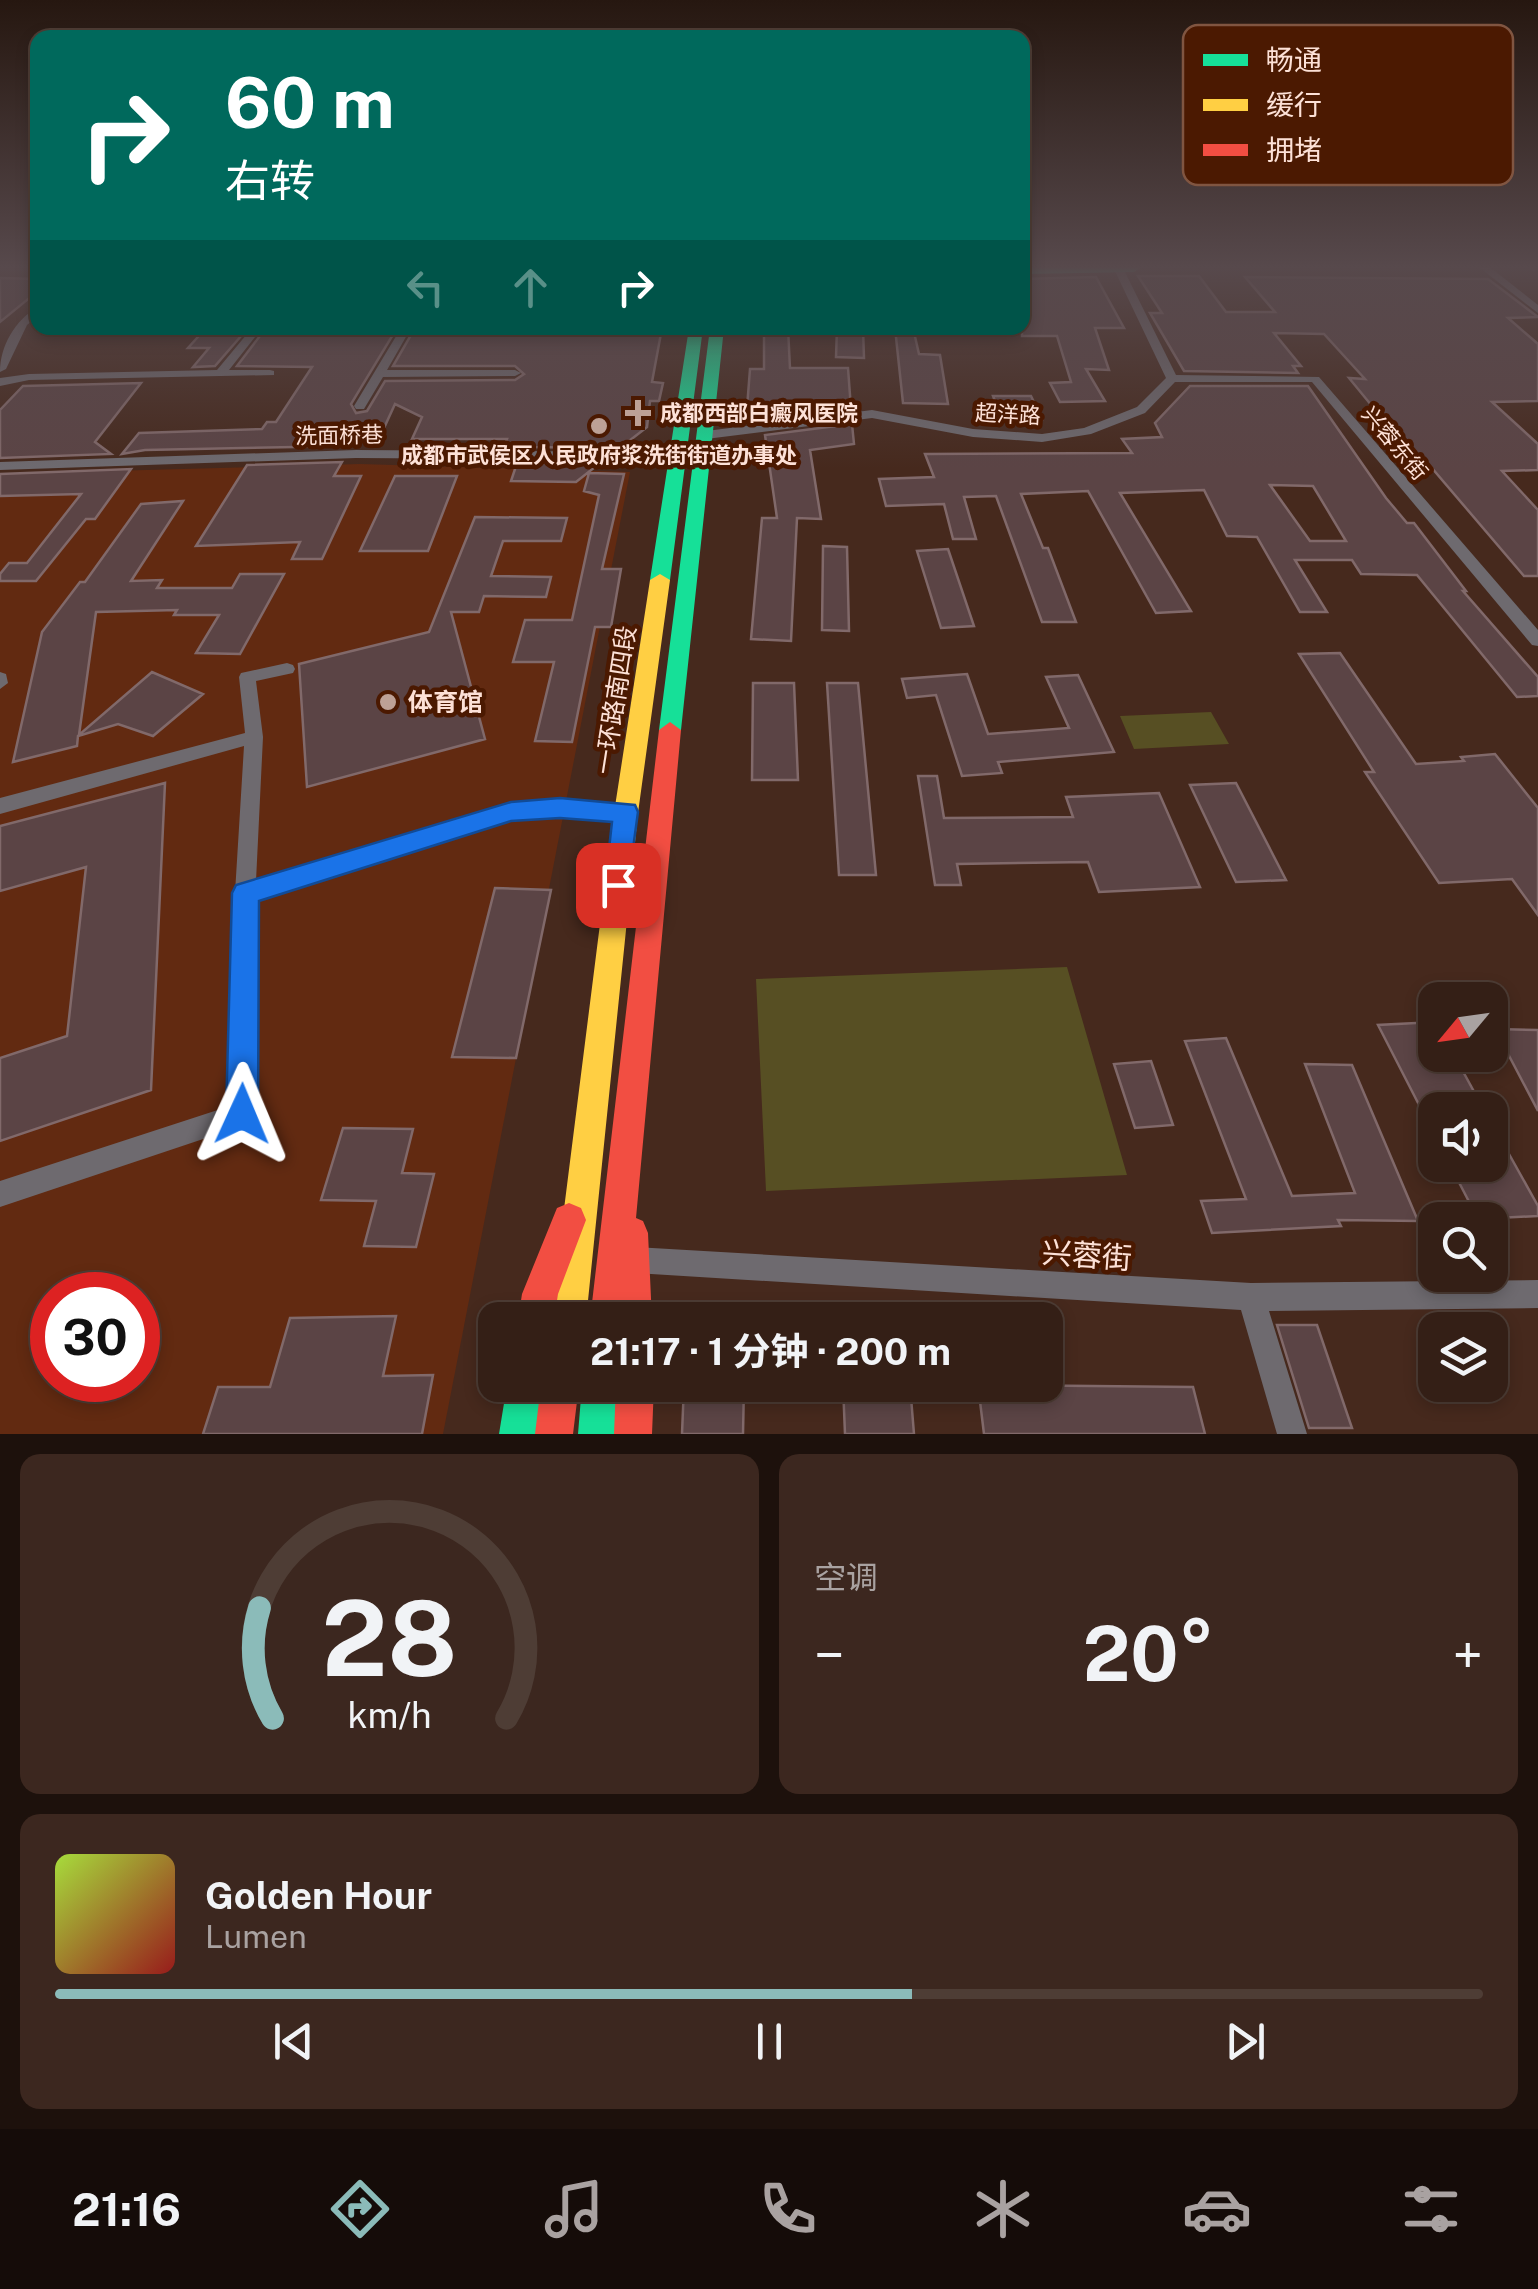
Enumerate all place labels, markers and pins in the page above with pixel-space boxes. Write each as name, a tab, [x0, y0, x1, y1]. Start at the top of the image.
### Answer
marker: 成都西部白癜风医院	[625, 400, 651, 426]
place label: 成都西部白癜风医院	[660, 400, 858, 426]
marker: 成都市武侯区人民政府浆洗街街道办事处	[588, 415, 610, 437]
place label: 成都市武侯区人民政府浆洗街街道办事处	[401, 442, 797, 468]
place label: 体育馆	[408, 687, 483, 717]
marker: 体育馆	[377, 691, 399, 713]
pin	[576, 843, 661, 928]

